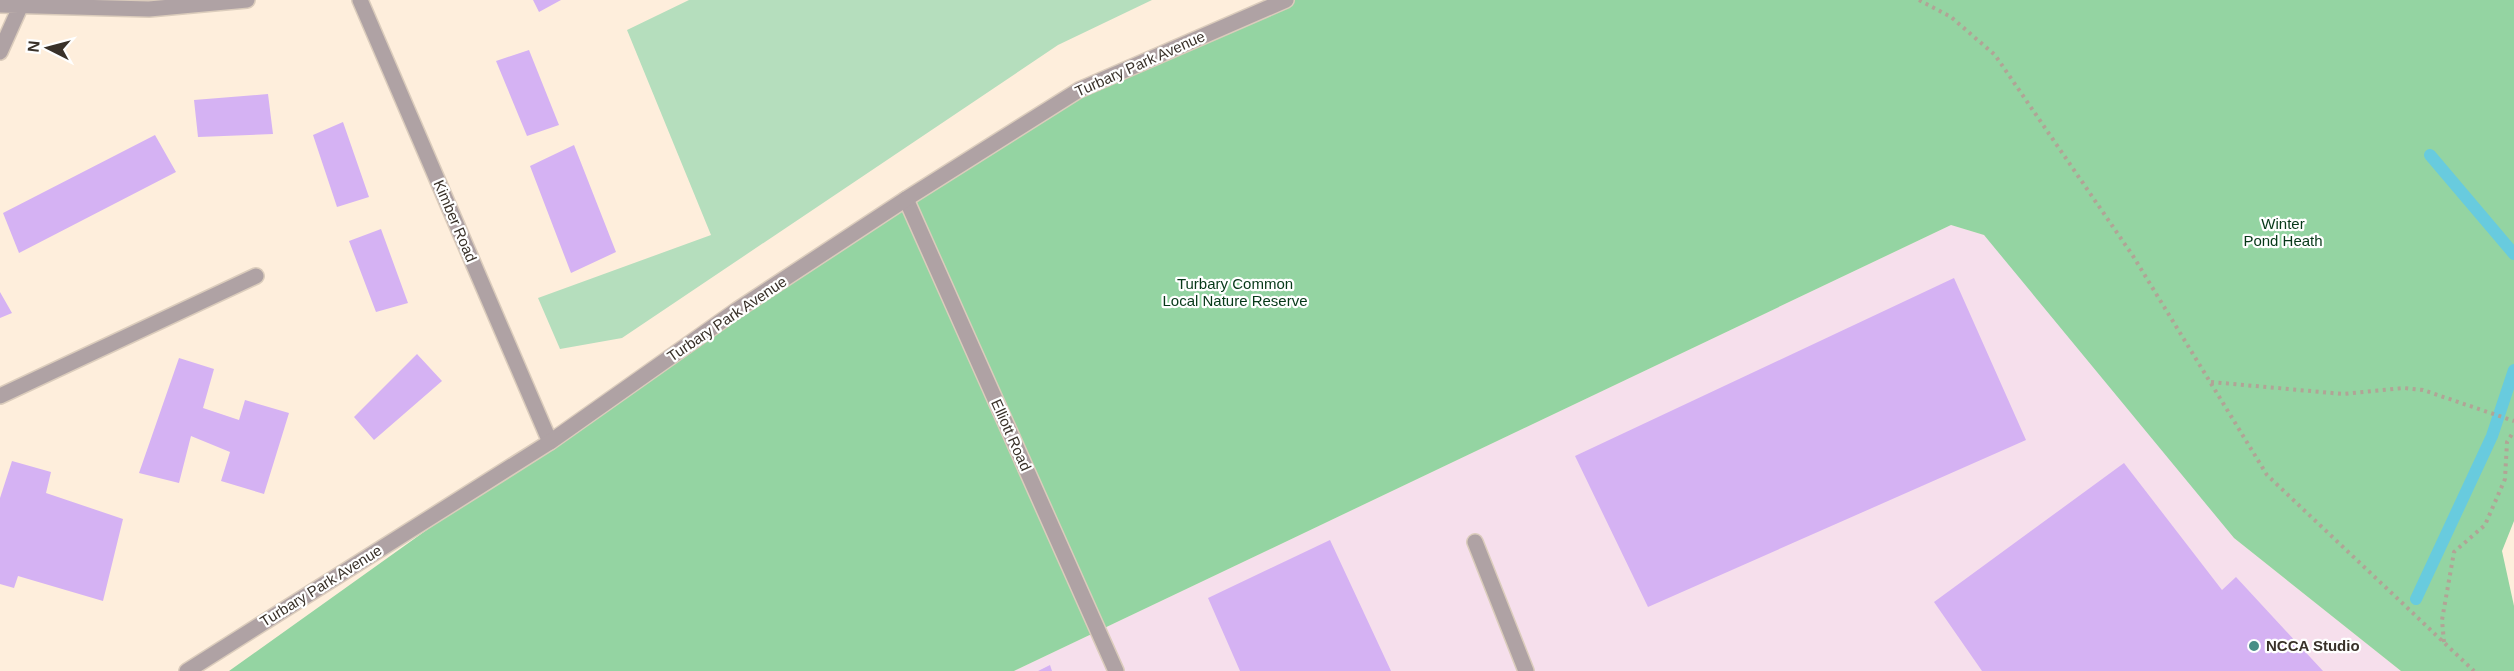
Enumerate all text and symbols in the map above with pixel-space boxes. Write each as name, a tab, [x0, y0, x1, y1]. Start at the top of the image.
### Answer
north arrow	[18, 18, 78, 78]
street label: Turbary Park Avenue	[1072, 27, 1207, 100]
text: N	[25, 40, 43, 53]
street label: Kimber Road	[431, 177, 480, 264]
park label: Winter Pond Heath	[2243, 215, 2323, 249]
street label: Turbary Park Avenue	[664, 272, 790, 365]
park label: Turbary Common Local Nature Reserve	[1162, 275, 1308, 309]
street label: Elliott Road	[988, 396, 1035, 473]
street label: Turbary Park Avenue	[257, 541, 385, 630]
place label: NCCA Studio	[2266, 637, 2360, 654]
marker: NCCA Studio	[2247, 639, 2261, 653]

